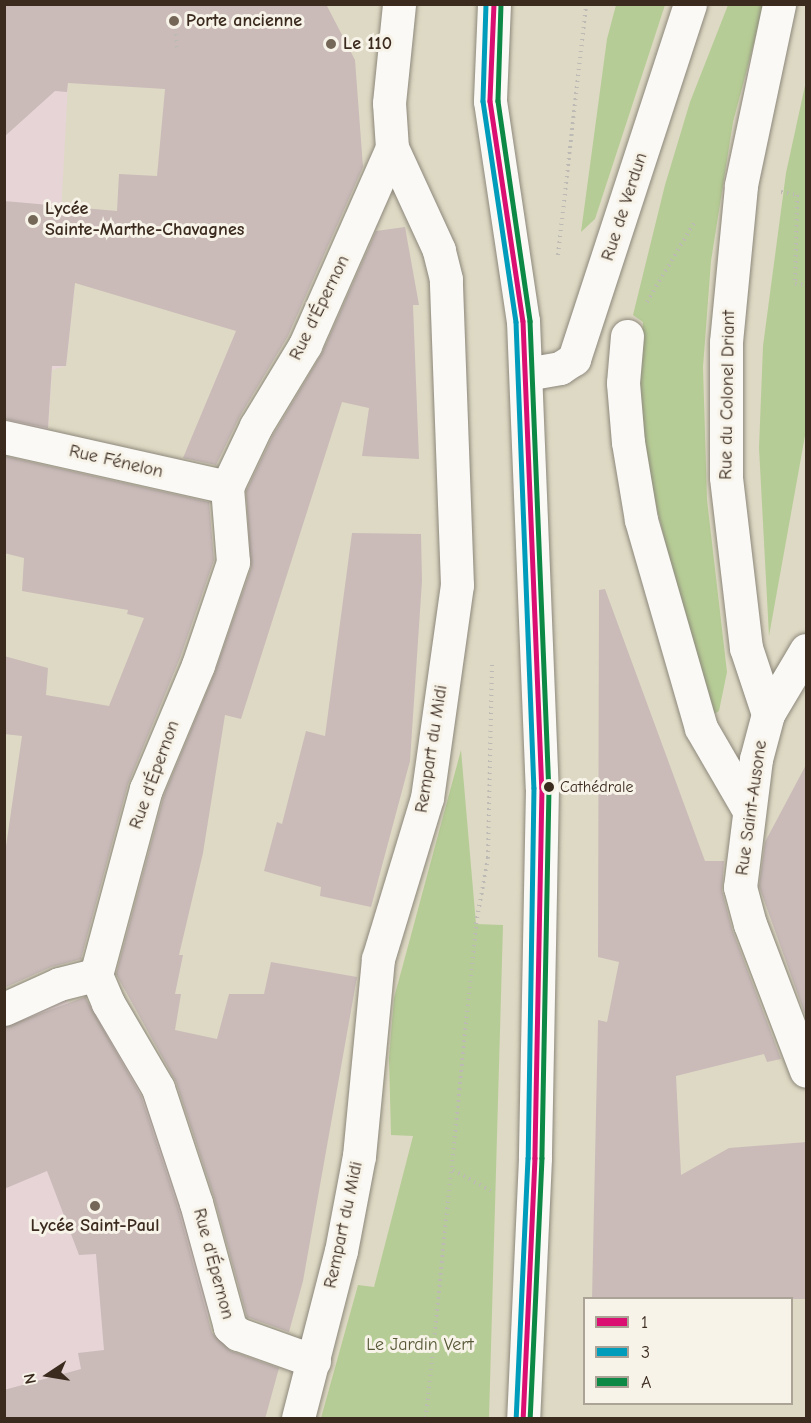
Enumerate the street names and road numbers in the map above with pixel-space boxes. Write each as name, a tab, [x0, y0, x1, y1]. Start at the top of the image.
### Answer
street label: Rue de Verdun	[597, 150, 653, 264]
street label: Rue d'Épernon	[285, 252, 355, 364]
street label: Rue du Colonel Driant	[716, 310, 740, 480]
street label: Rue Fénelon	[67, 441, 165, 483]
street label: Rempart du Midi	[411, 684, 453, 814]
street label: Rue d'Épernon	[125, 718, 185, 832]
street label: Rue Saint-Ausone	[732, 739, 772, 877]
street label: Rempart du Midi	[320, 1160, 368, 1290]
street label: Rue d'Épernon	[188, 1206, 238, 1322]

